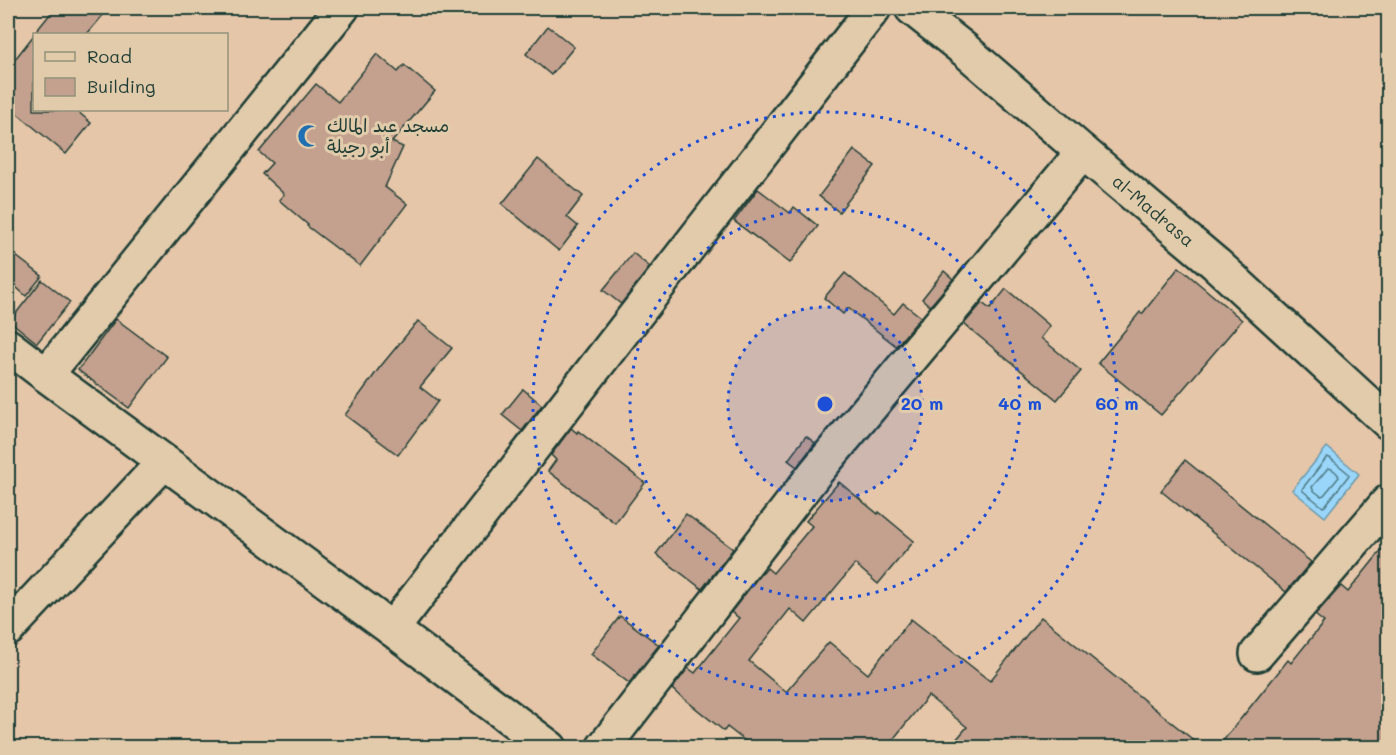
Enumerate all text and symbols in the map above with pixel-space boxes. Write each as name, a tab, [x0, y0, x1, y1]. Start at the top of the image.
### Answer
legend	[33, 33, 228, 111]
text: Road	[87, 44, 132, 68]
text: Building	[87, 74, 155, 98]
place label: مسجد عبد المالك أبو رجيلة	[327, 113, 449, 158]
mosque icon: مسجد عبد المالك أبو رجيلة	[296, 123, 322, 149]
street label: al-Madrasa	[1107, 169, 1200, 252]
text: 20 m	[901, 391, 943, 415]
text: 40 m	[998, 391, 1042, 415]
text: 60 m	[1095, 391, 1139, 415]
centre of rings	[815, 394, 835, 414]

